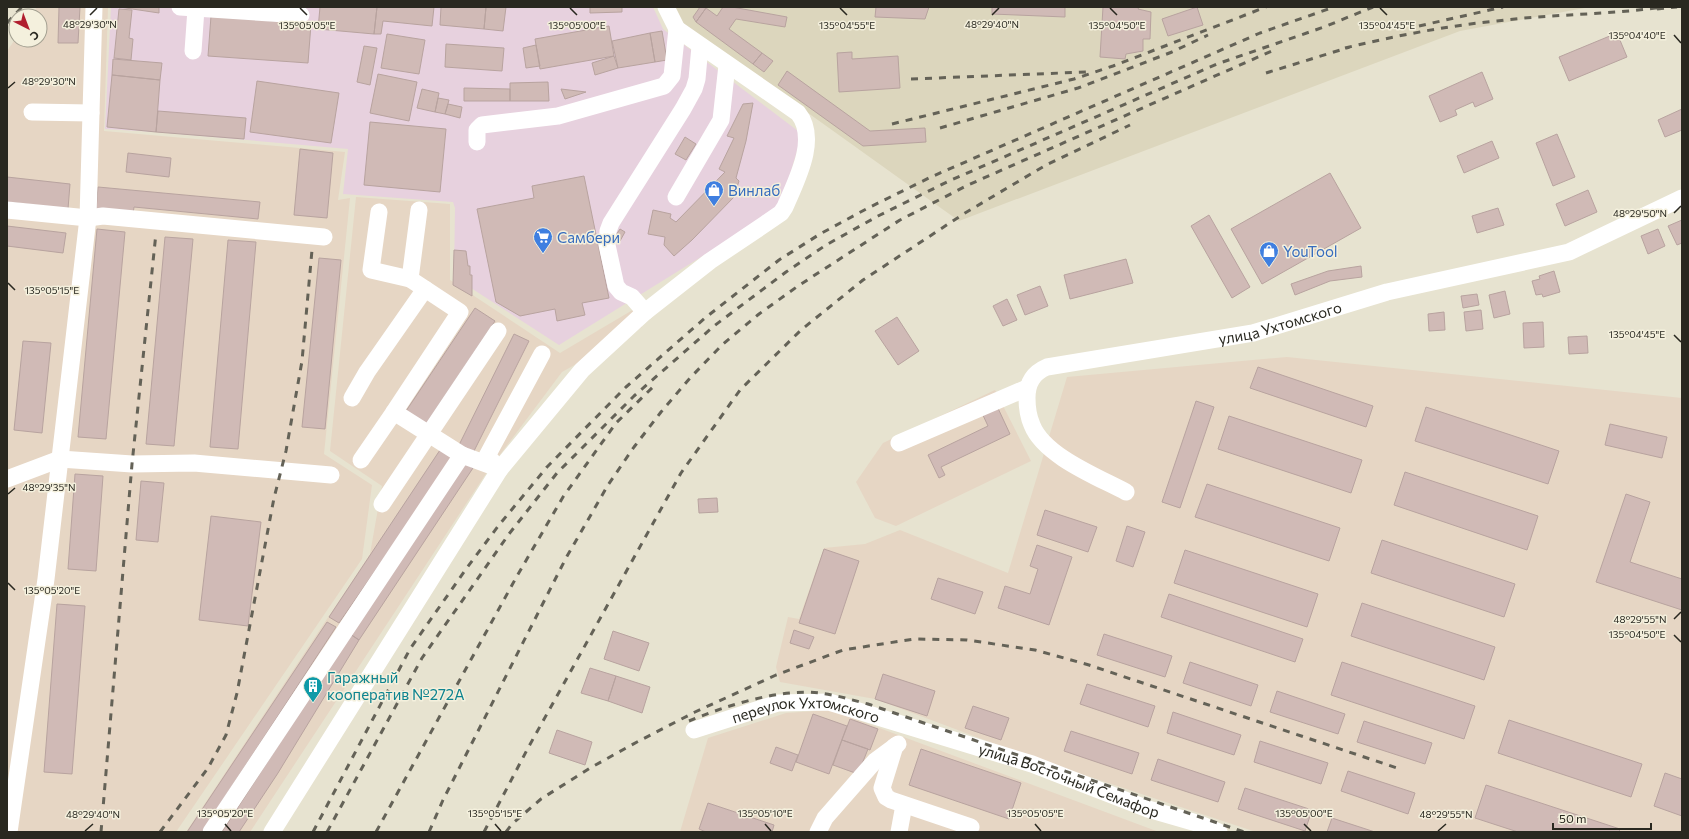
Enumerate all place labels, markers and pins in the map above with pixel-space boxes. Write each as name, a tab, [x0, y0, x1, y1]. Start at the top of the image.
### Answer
shop icon: Винлаб	[703, 179, 725, 207]
place label: Винлаб	[728, 181, 780, 199]
supermarket icon: Самбери	[532, 226, 554, 254]
place label: Самбери	[557, 228, 620, 246]
shop icon: YouTool	[1258, 240, 1280, 268]
place label: YouTool	[1283, 242, 1338, 260]
place label: Гаражный кооператив №272А	[327, 668, 465, 703]
building icon: Гаражный кооператив №272А	[302, 675, 324, 703]

